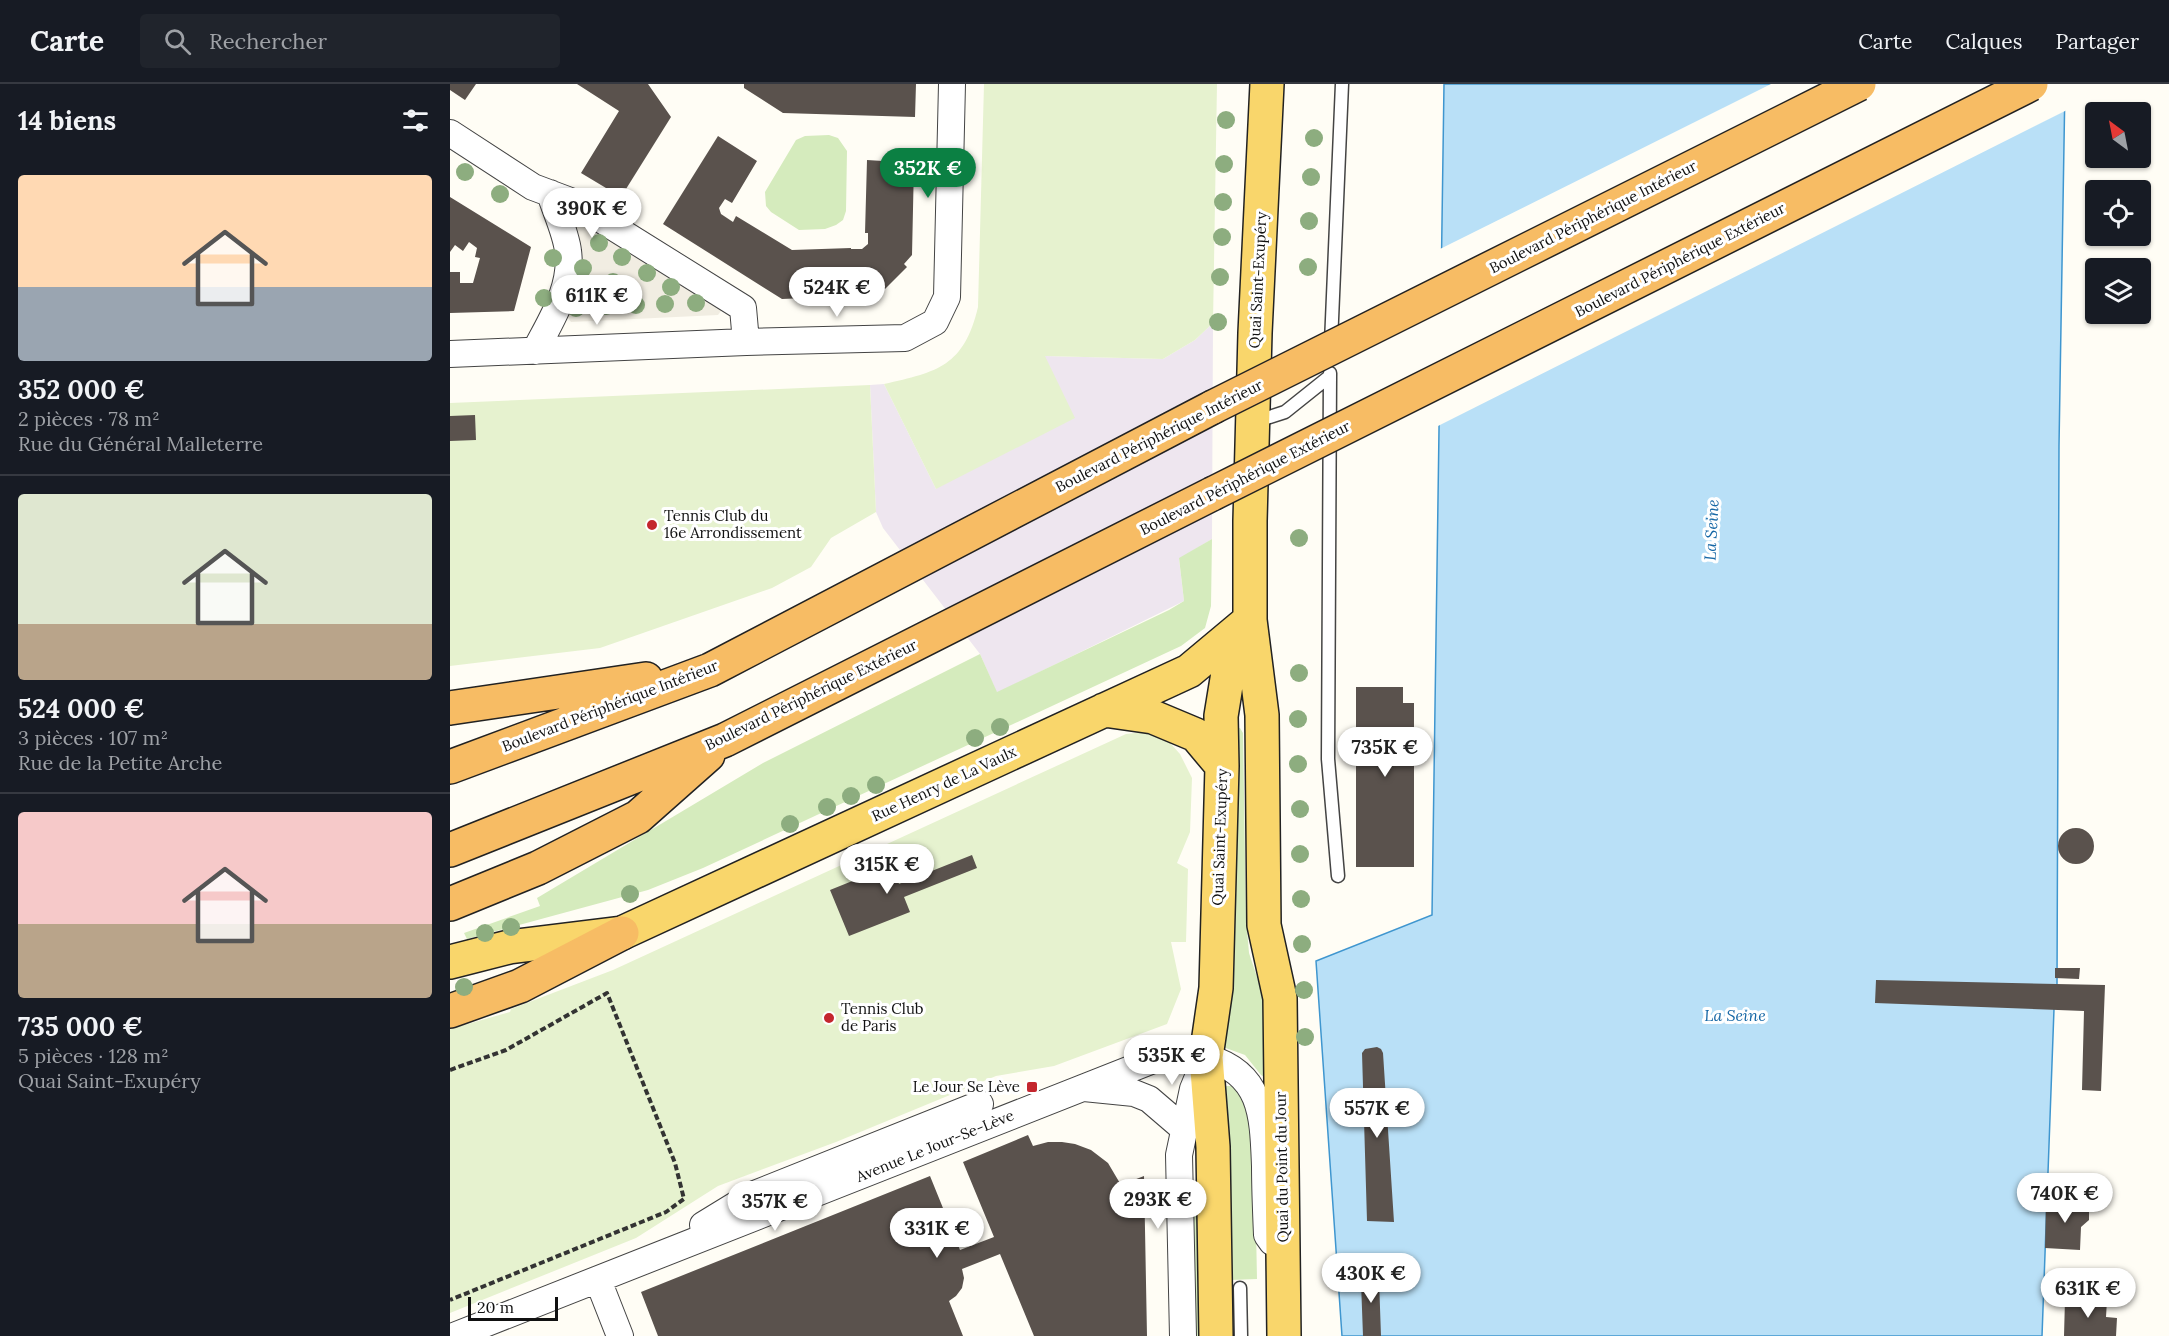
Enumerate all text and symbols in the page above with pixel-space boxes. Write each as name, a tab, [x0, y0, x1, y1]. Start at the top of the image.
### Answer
search box	[140, 14, 560, 68]
text: Carte	[30, 23, 104, 59]
icon: search	[161, 25, 194, 58]
text: Rechercher	[209, 27, 327, 55]
text: Carte	[1858, 28, 1912, 55]
text: Calques	[1945, 28, 2022, 55]
text: Partager	[2055, 28, 2139, 55]
north arrow	[2085, 102, 2151, 168]
map controls	[2085, 102, 2151, 324]
text: 14 biens	[18, 104, 116, 137]
icon: filters	[399, 104, 432, 137]
pin: 352K €	[879, 148, 977, 199]
text: 352K €	[894, 155, 962, 180]
street label: Boulevard Périphérique Intérieur	[1486, 156, 1700, 277]
button: locate	[2085, 180, 2151, 246]
pin: 390K €	[543, 188, 641, 239]
text: 390K €	[556, 195, 628, 220]
street label: Boulevard Périphérique Extérieur	[1571, 198, 1789, 321]
street label: Quai Saint-Exupéry	[1244, 211, 1271, 349]
icon: home	[171, 214, 279, 322]
button: layers	[2085, 258, 2151, 324]
pin: 524K €	[788, 267, 886, 318]
text: 524K €	[803, 274, 871, 299]
pin: 611K €	[548, 275, 646, 326]
text: 611K €	[565, 282, 629, 307]
text: 352 000 €	[18, 373, 145, 406]
street label: Boulevard Périphérique Intérieur	[1052, 375, 1266, 496]
text: 2 pièces · 78 m²	[18, 406, 160, 431]
street label: Boulevard Périphérique Extérieur	[1136, 416, 1354, 539]
text: Rue du Général Malleterre	[18, 431, 263, 456]
water label: La Seine	[1699, 498, 1723, 561]
place label: Tennis Club du 16e Arrondissement	[664, 506, 802, 542]
marker: Tennis Club du 16e Arrondissement	[645, 518, 659, 532]
icon: home	[171, 533, 279, 641]
street label: Boulevard Périphérique Extérieur	[702, 635, 920, 754]
street label: Boulevard Périphérique Intérieur	[499, 655, 721, 756]
text: 524 000 €	[18, 692, 144, 725]
text: 3 pièces · 107 m²	[18, 725, 168, 750]
pin: 735K €	[1336, 727, 1434, 778]
text: 735K €	[1351, 734, 1419, 759]
street label: Rue Henry de La Vaulx	[868, 742, 1019, 825]
text: Rue de la Petite Arche	[18, 750, 222, 775]
street label: Quai Saint-Exupéry	[1208, 768, 1231, 906]
pin: 315K €	[838, 844, 936, 895]
icon: home	[171, 851, 279, 959]
text: 315K €	[854, 851, 920, 876]
place label: Tennis Club de Paris	[841, 999, 924, 1035]
water label: La Seine	[1704, 1005, 1766, 1025]
text: 735 000 €	[18, 1010, 143, 1043]
marker: Tennis Club de Paris	[822, 1011, 836, 1025]
pin: 535K €	[1123, 1035, 1221, 1086]
text: 535K €	[1138, 1042, 1206, 1067]
text: 5 pièces · 128 m²	[18, 1043, 169, 1068]
text: Quai Saint-Exupéry	[18, 1068, 201, 1093]
place label: Le Jour Se Lève	[913, 1077, 1020, 1096]
marker: Le Jour Se Lève	[1025, 1080, 1039, 1094]
pin: 557K €	[1328, 1088, 1426, 1139]
street label: Quai du Point du Jour	[1271, 1091, 1292, 1243]
text: 557K €	[1344, 1095, 1410, 1120]
street label: Avenue Le Jour-Se-Lève	[852, 1105, 1016, 1186]
pin: 740K €	[2016, 1173, 2114, 1224]
pin: 293K €	[1109, 1179, 1207, 1230]
text: 740K €	[2031, 1180, 2099, 1205]
pin: 357K €	[726, 1181, 824, 1232]
text: 293K €	[1123, 1186, 1193, 1211]
text: 357K €	[741, 1188, 809, 1213]
pin: 331K €	[888, 1208, 986, 1259]
text: 331K €	[904, 1215, 970, 1240]
pin: 430K €	[1322, 1253, 1420, 1304]
text: 430K €	[1336, 1260, 1406, 1285]
pin: 631K €	[2039, 1268, 2137, 1319]
text: 631K €	[2055, 1275, 2121, 1300]
scale bar	[468, 1294, 558, 1322]
text: 20 m	[477, 1297, 514, 1317]

